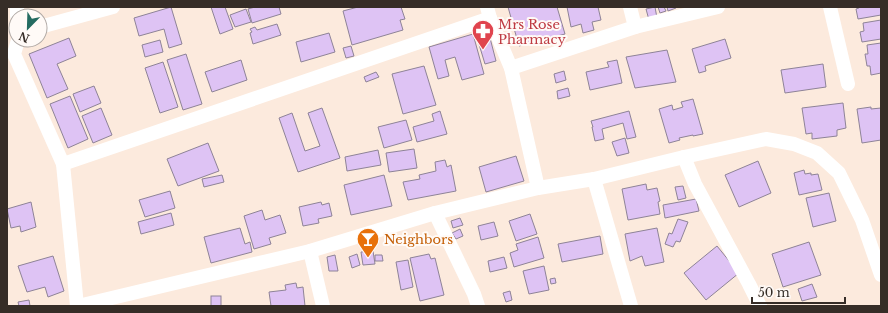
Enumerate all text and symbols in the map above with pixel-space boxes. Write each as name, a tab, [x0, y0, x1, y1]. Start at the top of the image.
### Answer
north arrow	[8, 8, 48, 48]
place label: Mrs Rose Pharmacy	[498, 16, 566, 48]
pharmacy icon: Mrs Rose Pharmacy	[470, 18, 496, 51]
text: N	[16, 28, 32, 46]
bar icon: Neighbors	[355, 226, 381, 259]
place label: Neighbors	[384, 231, 453, 248]
scale bar	[752, 279, 845, 305]
text: 50 m	[758, 285, 790, 300]

